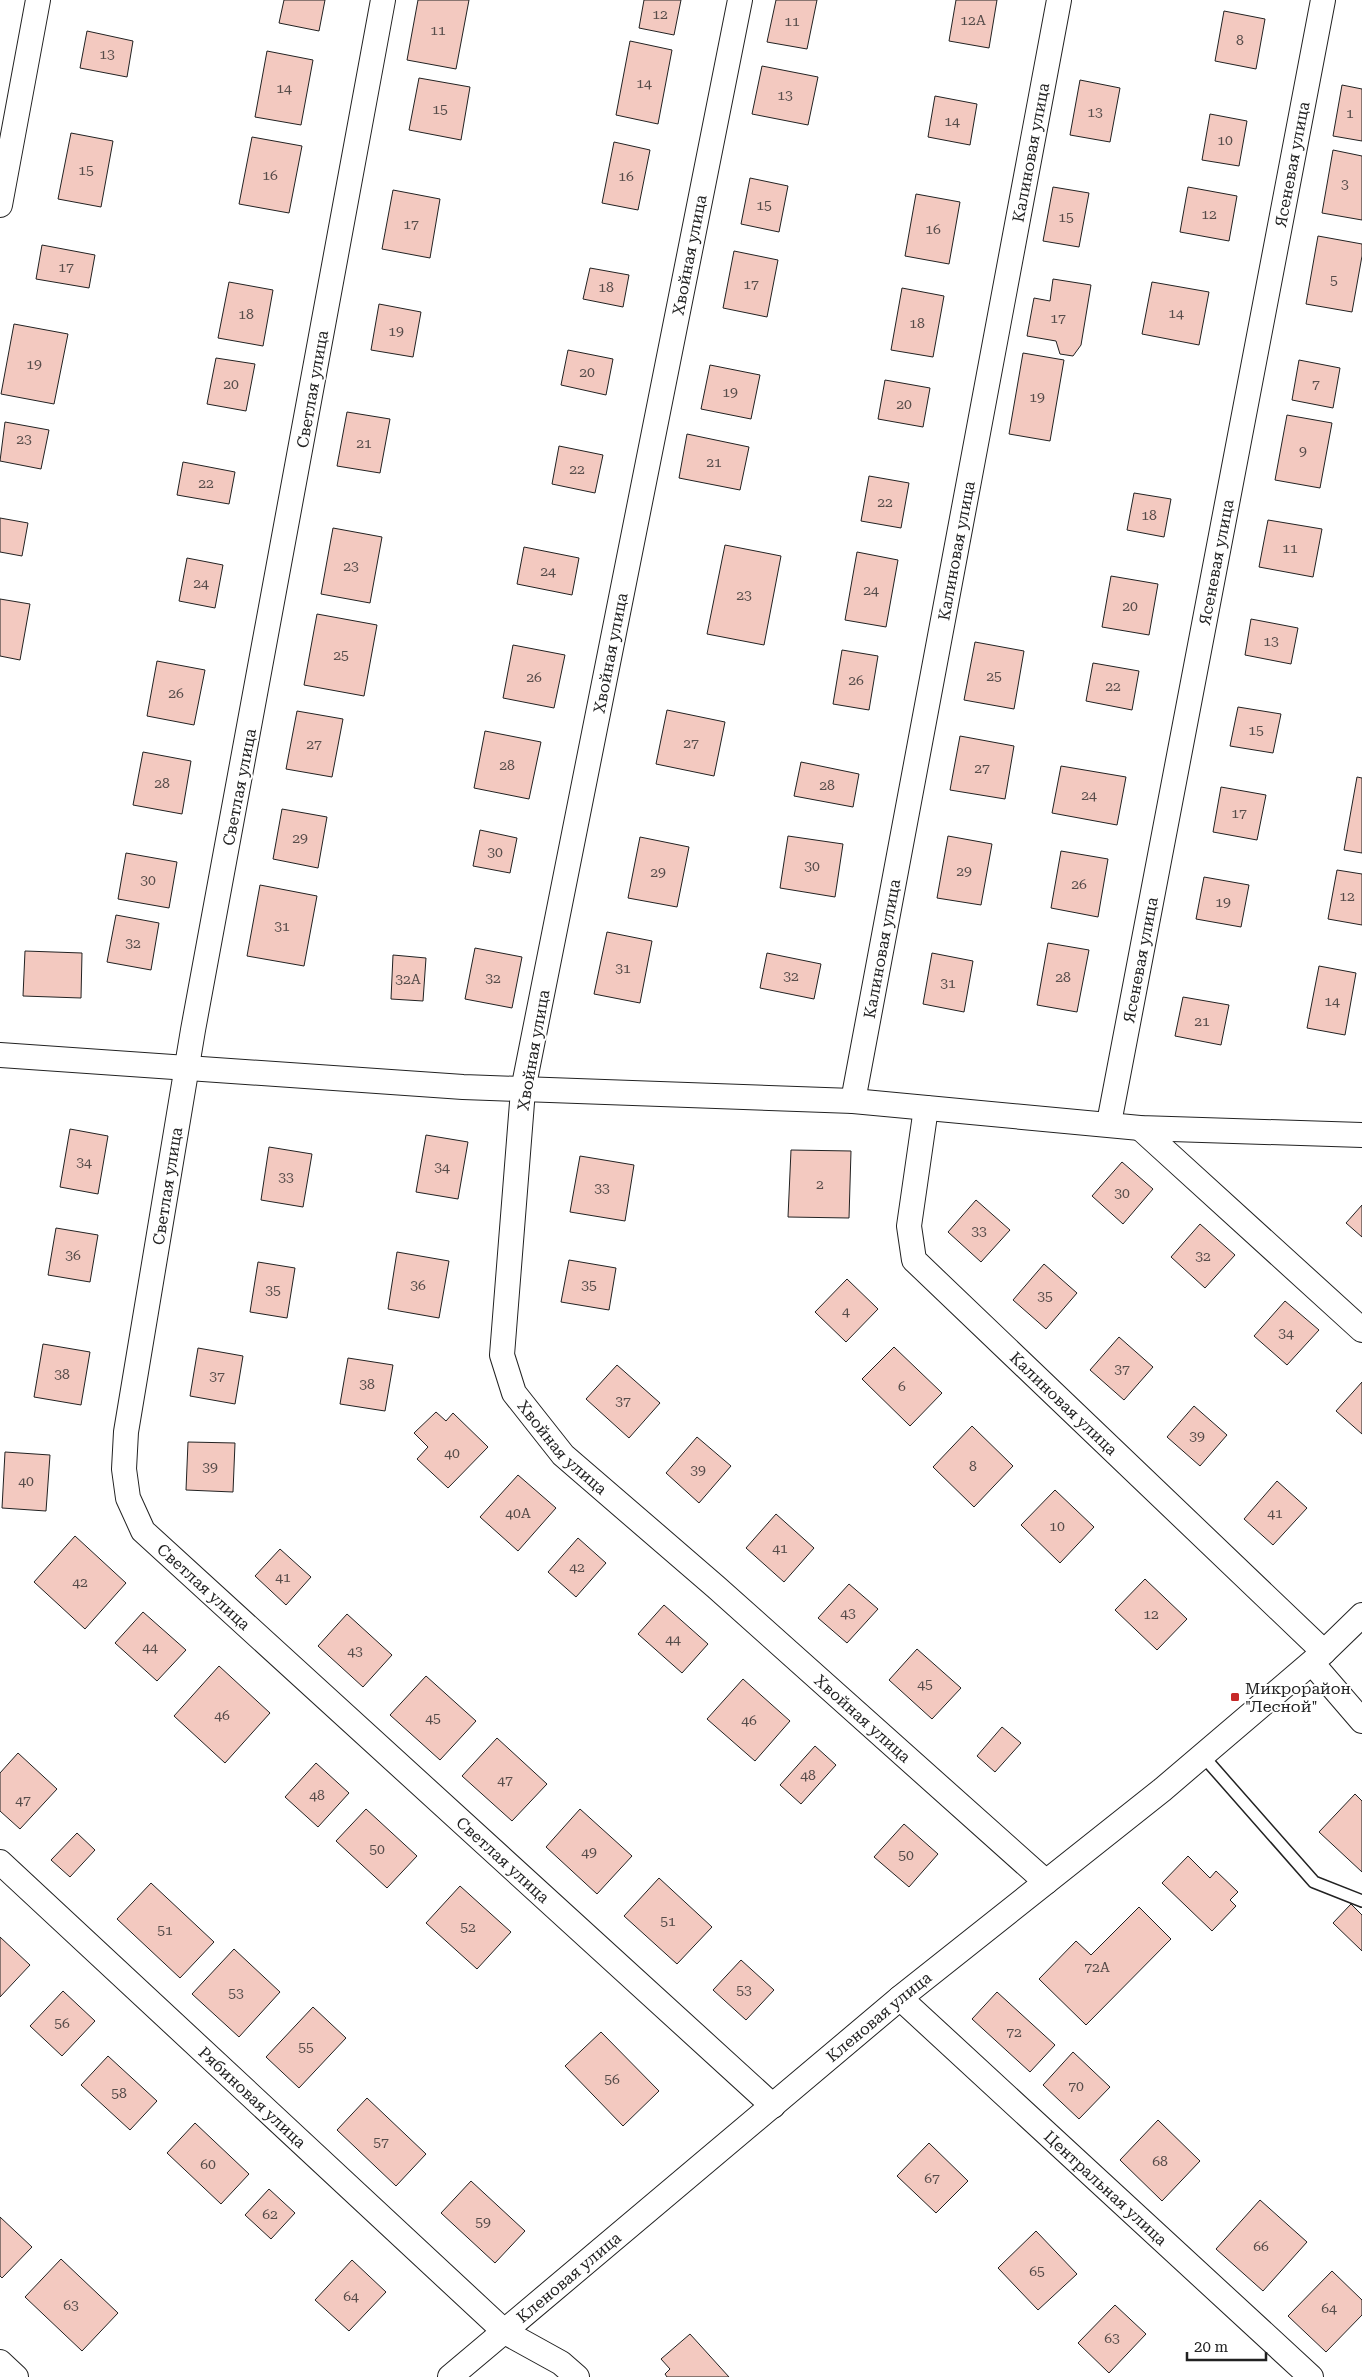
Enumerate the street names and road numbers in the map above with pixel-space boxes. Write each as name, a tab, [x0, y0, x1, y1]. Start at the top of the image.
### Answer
street label: Калиновая улица	[1009, 81, 1053, 224]
street label: Ясеневая улица	[1271, 100, 1314, 229]
street label: Хвойная улица	[668, 193, 711, 317]
street label: Светлая улица	[293, 328, 332, 449]
street label: Калиновая улица	[934, 479, 979, 622]
street label: Ясеневая улица	[1195, 497, 1238, 627]
street label: Хвойная улица	[589, 591, 632, 715]
street label: Светлая улица	[219, 727, 260, 847]
street label: Калиновая улица	[860, 877, 904, 1020]
street label: Ясеневая улица	[1119, 895, 1162, 1025]
street label: Хвойная улица	[513, 988, 554, 1112]
street label: Светлая улица	[149, 1125, 186, 1246]
street label: Калиновая улица	[1006, 1348, 1121, 1460]
street label: Хвойная улица	[513, 1397, 611, 1499]
street label: Светлая улица	[153, 1540, 254, 1634]
street label: Хвойная улица	[810, 1671, 915, 1767]
street label: Светлая улица	[452, 1813, 553, 1907]
street label: Кленовая улица	[823, 1968, 935, 2066]
street label: Рябиновая улица	[195, 2043, 310, 2152]
street label: Центральная улица	[1040, 2127, 1171, 2250]
street label: Кленовая улица	[513, 2228, 625, 2327]

